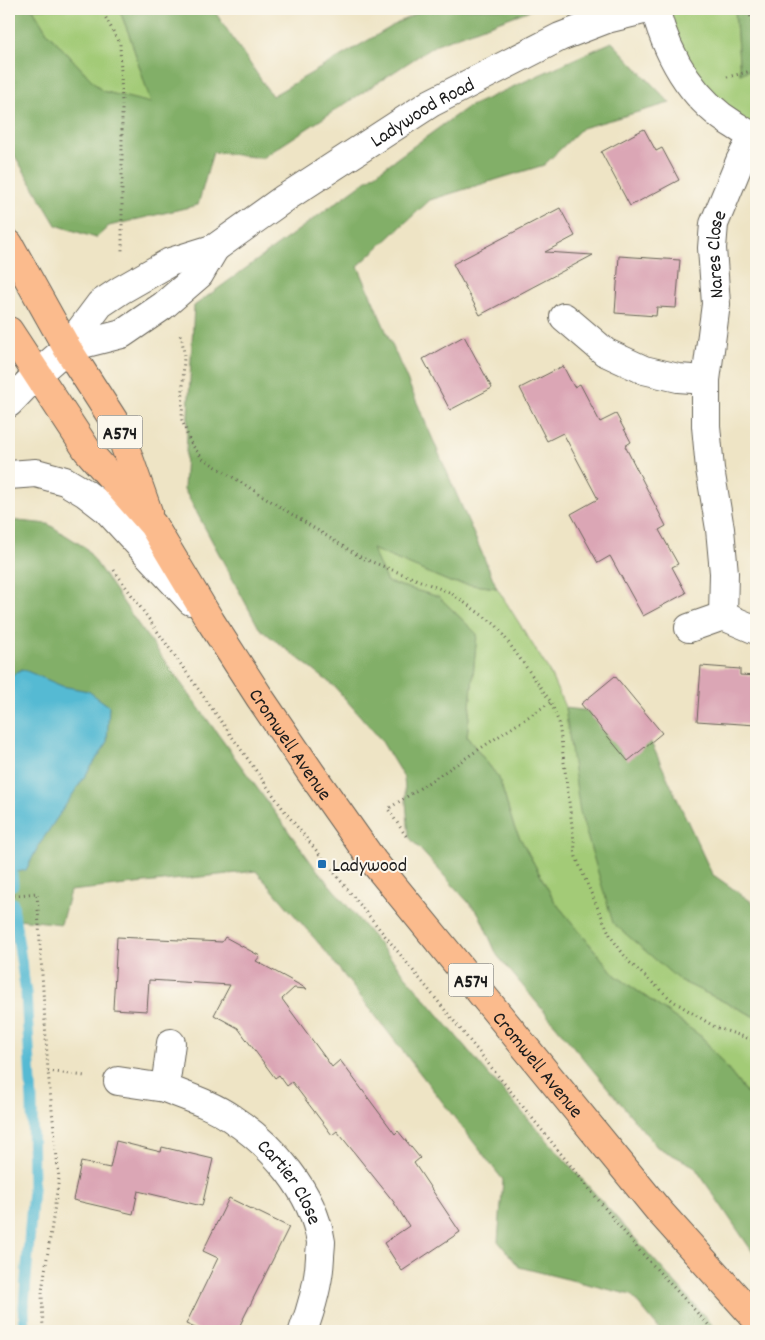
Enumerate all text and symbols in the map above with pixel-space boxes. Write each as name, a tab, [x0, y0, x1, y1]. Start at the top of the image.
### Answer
street label: Ladywood Road	[366, 72, 480, 156]
street label: Nares Close	[701, 206, 735, 299]
road number: A574	[98, 416, 142, 448]
street label: Cromwell Avenue	[240, 684, 337, 807]
place label: Ladywood	[332, 853, 407, 881]
marker: Ladywood	[316, 858, 328, 870]
road number: A574	[448, 964, 494, 996]
street label: Cromwell Avenue	[484, 1006, 589, 1125]
street label: Cartier Close	[250, 1134, 327, 1229]

